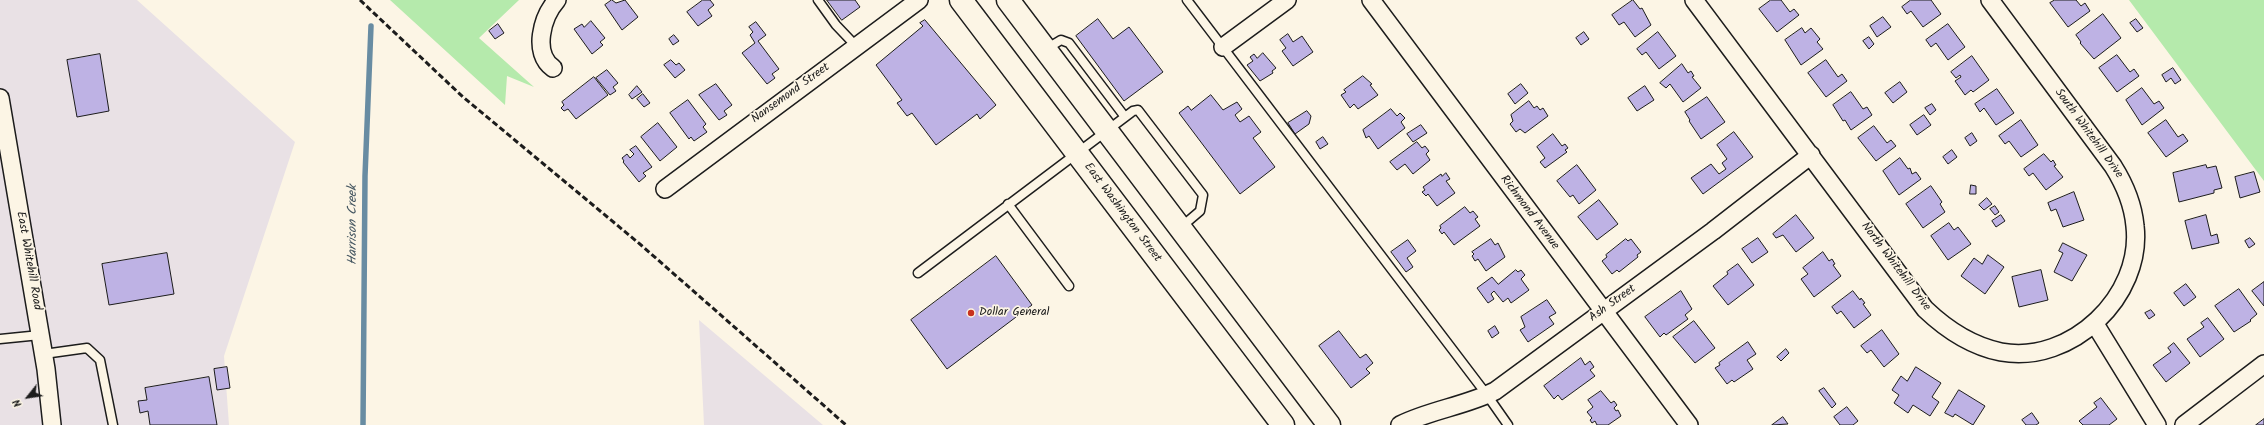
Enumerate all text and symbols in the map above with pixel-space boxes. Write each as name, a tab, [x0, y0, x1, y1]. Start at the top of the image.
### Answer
street label: Nansemond Street	[749, 61, 833, 127]
street label: South Whitehill Drive	[2051, 86, 2125, 182]
street label: East Washington Street	[1080, 161, 1164, 265]
street label: Richmond Avenue	[1496, 173, 1562, 253]
water label: Harrison Creek	[346, 185, 362, 265]
street label: East Whitehill Road	[12, 211, 44, 311]
street label: North Whitehill Drive	[1857, 220, 1933, 314]
street label: Ash Street	[1587, 282, 1639, 326]
place label: Dollar General	[979, 306, 1050, 320]
marker: Dollar General	[966, 308, 976, 318]
north arrow	[8, 377, 48, 417]
text: N	[8, 395, 27, 411]

